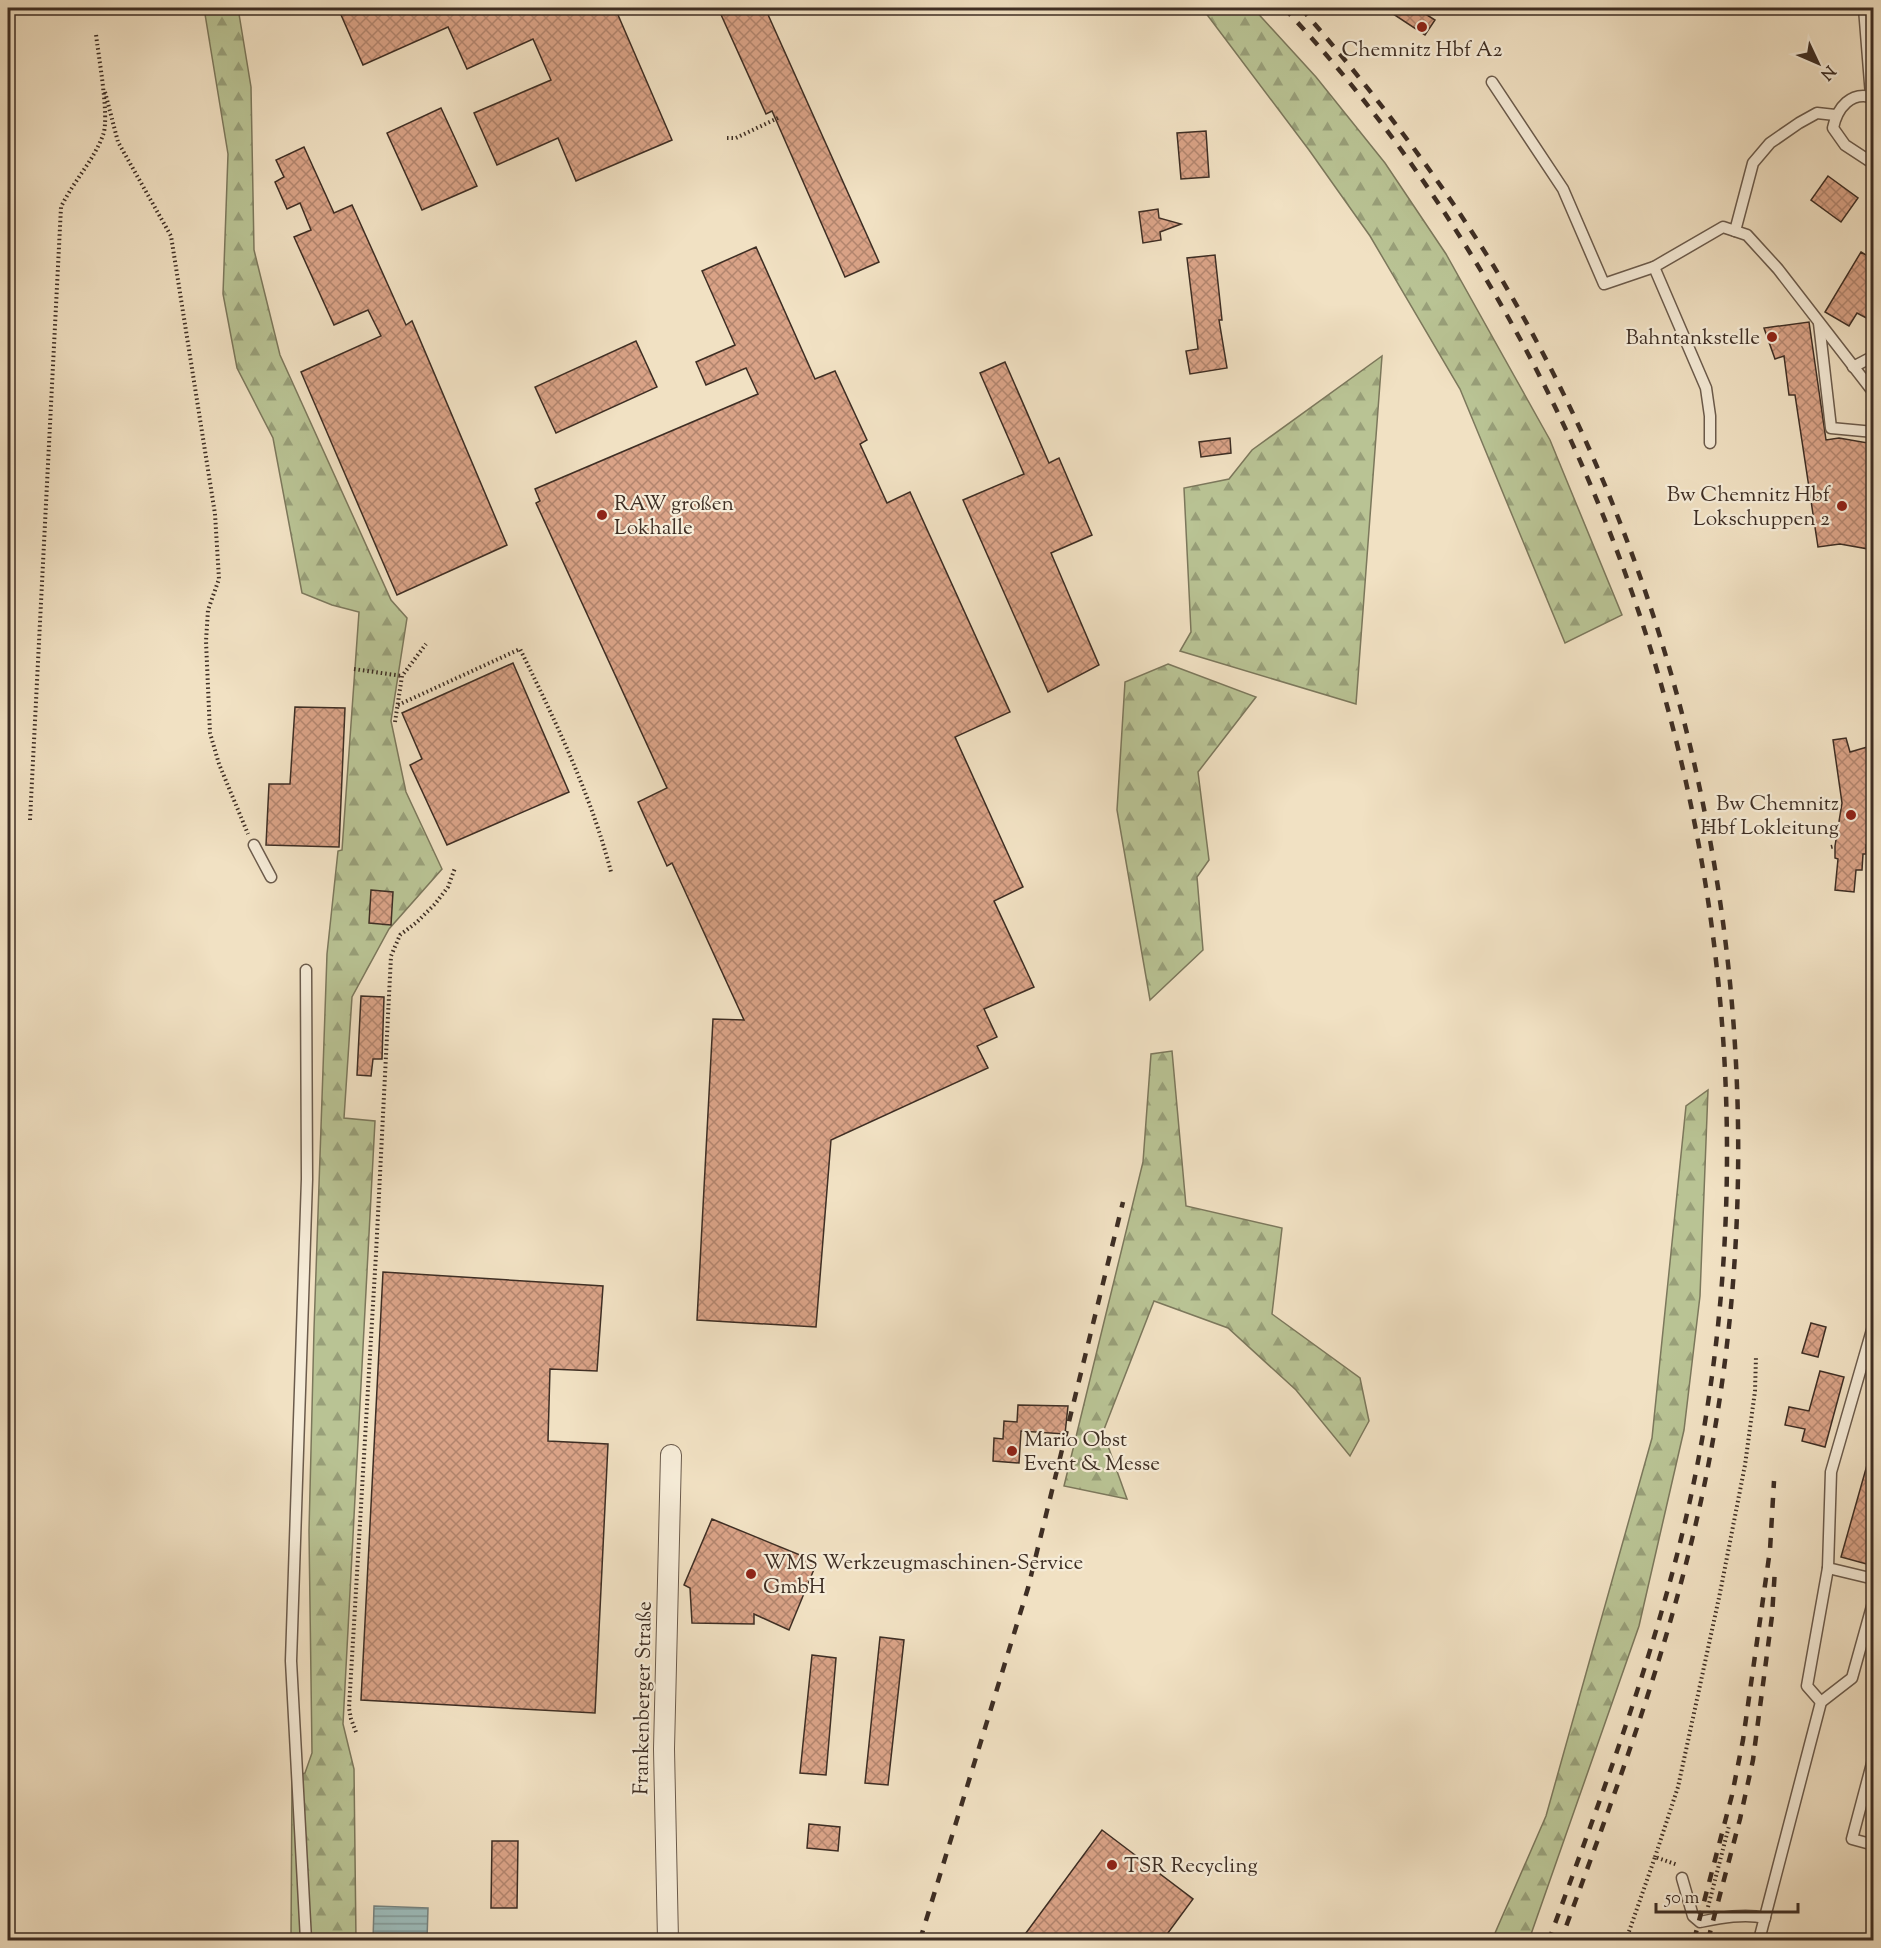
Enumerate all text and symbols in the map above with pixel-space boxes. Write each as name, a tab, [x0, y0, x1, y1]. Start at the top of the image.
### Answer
marker: Chemnitz Hbf A2	[1415, 20, 1429, 34]
north arrow	[1788, 33, 1848, 93]
place label: Chemnitz Hbf A2	[1341, 36, 1503, 66]
text: N	[1814, 59, 1840, 84]
place label: Bahntankstelle	[1625, 324, 1760, 354]
marker: Bahntankstelle	[1765, 330, 1779, 344]
place label: Bw Chemnitz Hbf Lokschuppen 2	[1667, 481, 1832, 535]
place label: RAW großen Lokhalle	[614, 490, 734, 544]
marker: Bw Chemnitz Hbf Lokschuppen 2	[1835, 499, 1849, 513]
marker: RAW großen Lokhalle	[595, 508, 609, 522]
place label: Bw Chemnitz Hbf Lokleitung	[1700, 790, 1839, 844]
marker: Bw Chemnitz Hbf Lokleitung	[1844, 808, 1858, 822]
place label: Mario Obst Event & Messe	[1024, 1426, 1160, 1480]
marker: Mario Obst Event & Messe	[1005, 1444, 1019, 1458]
place label: WMS Werkzeugmaschinen-Service GmbH	[763, 1549, 1083, 1603]
marker: WMS Werkzeugmaschinen-Service GmbH	[744, 1567, 758, 1581]
street label: Frankenberger Straße	[627, 1601, 661, 1795]
place label: TSR Recycling	[1124, 1852, 1258, 1882]
marker: TSR Recycling	[1105, 1858, 1119, 1872]
scale bar	[1656, 1876, 1798, 1914]
text: 50 m	[1664, 1886, 1700, 1912]

